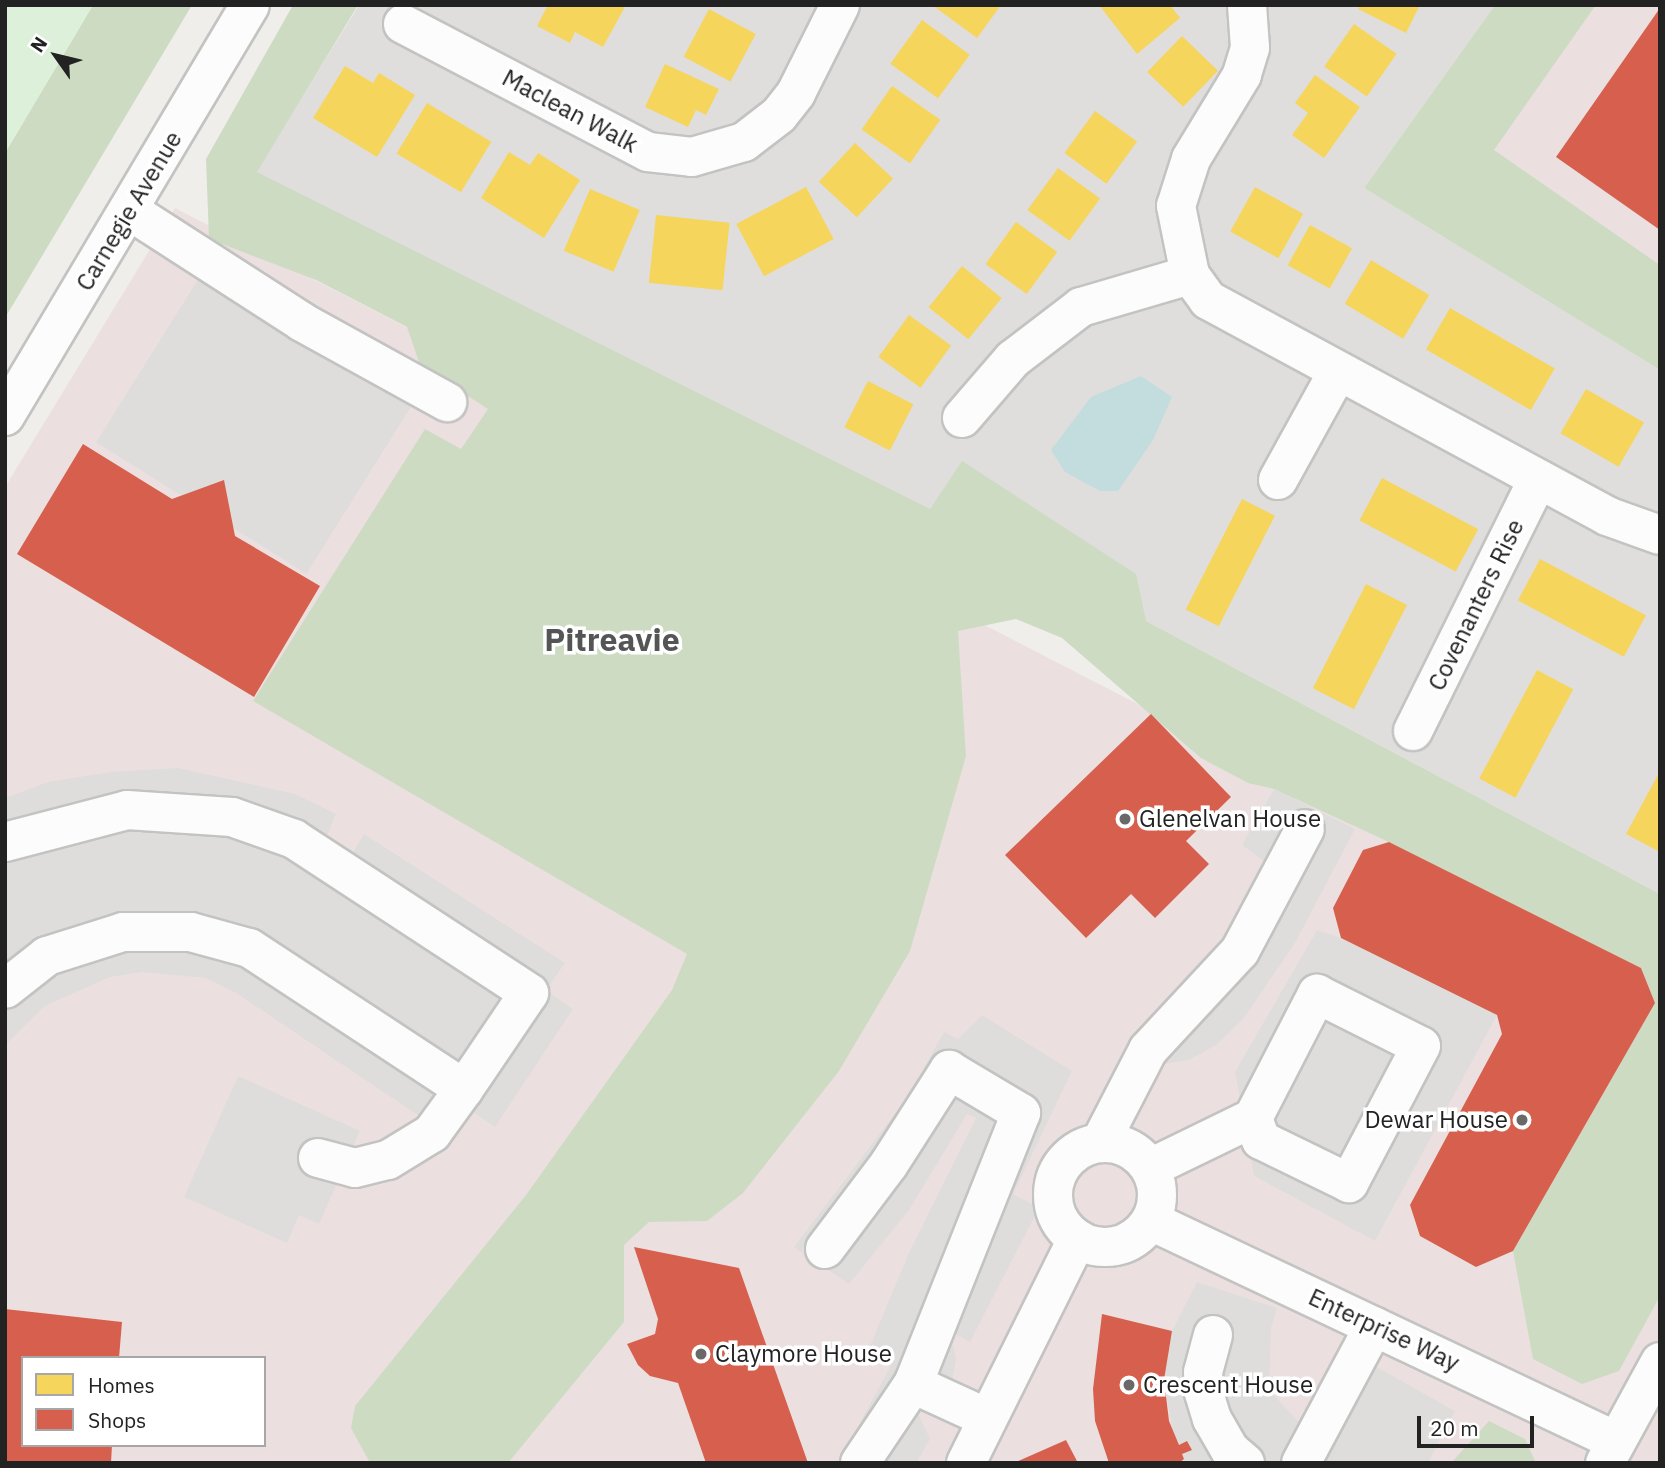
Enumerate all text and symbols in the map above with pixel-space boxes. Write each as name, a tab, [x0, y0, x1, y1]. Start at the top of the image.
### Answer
north arrow	[21, 21, 91, 91]
text: N	[25, 32, 52, 57]
street label: Maclean Walk	[497, 63, 643, 159]
street label: Carnegie Avenue	[70, 126, 188, 296]
street label: Covenanters Rise	[1422, 515, 1530, 695]
district label: Pitreavie	[544, 620, 680, 658]
place label: Glenelvan House	[1139, 805, 1321, 833]
marker: Glenelvan House	[1117, 811, 1133, 827]
place label: Dewar House	[1364, 1106, 1508, 1134]
marker: Dewar House	[1514, 1112, 1530, 1128]
street label: Enterprise Way	[1304, 1283, 1464, 1377]
place label: Claymore House	[715, 1340, 892, 1368]
marker: Claymore House	[693, 1346, 709, 1362]
legend	[21, 1356, 266, 1447]
text: Homes	[88, 1371, 155, 1399]
place label: Crescent House	[1143, 1371, 1313, 1399]
marker: Crescent House	[1121, 1377, 1137, 1393]
scale bar	[1420, 1402, 1537, 1446]
text: Shops	[88, 1406, 146, 1434]
text: 20 m	[1430, 1414, 1479, 1442]

